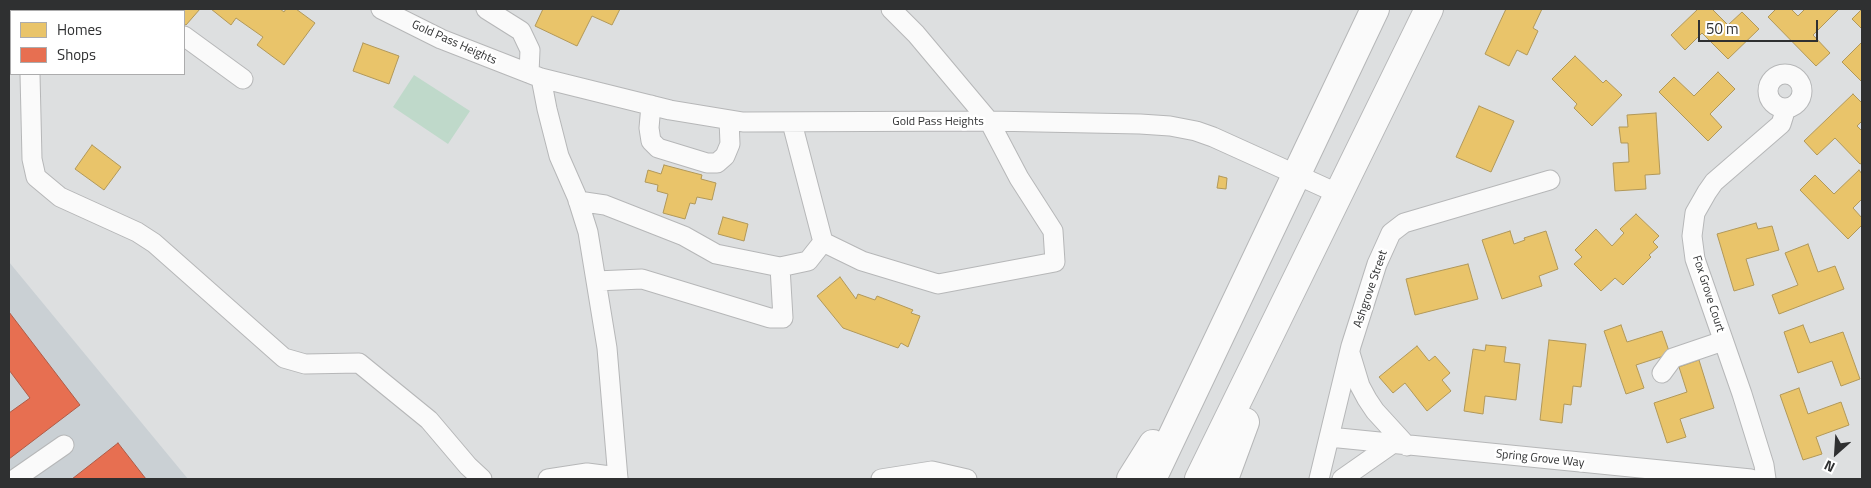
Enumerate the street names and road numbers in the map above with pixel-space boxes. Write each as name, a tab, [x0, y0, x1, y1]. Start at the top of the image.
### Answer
street label: Gold Pass Heights	[409, 18, 499, 68]
street label: Gold Pass Heights	[892, 115, 984, 129]
street label: Ashgrove Street	[1351, 248, 1391, 330]
street label: Fox Grove Court	[1689, 254, 1727, 334]
street label: Spring Grove Way	[1495, 447, 1585, 471]

